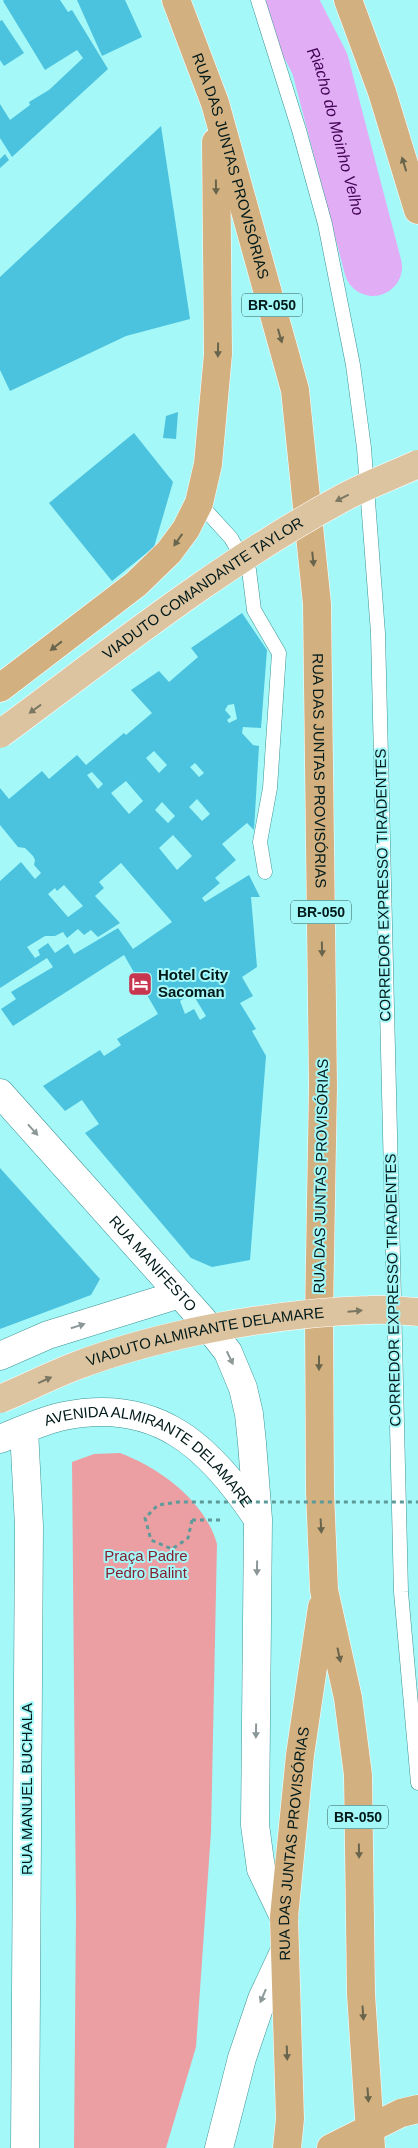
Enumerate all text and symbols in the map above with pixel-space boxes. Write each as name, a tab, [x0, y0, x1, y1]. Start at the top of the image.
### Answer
water label: Riacho do Moinho Velho	[304, 44, 367, 217]
street label: RUA DAS JUNTAS PROVISÓRIAS	[189, 51, 273, 281]
one-way arrow	[399, 156, 407, 171]
one-way arrow	[213, 179, 221, 195]
road number: BR-050	[242, 294, 302, 316]
one-way arrow	[277, 328, 285, 343]
one-way arrow	[214, 342, 222, 358]
one-way arrow	[334, 494, 349, 502]
street label: VIADUTO COMANDANTE TAYLOR	[99, 513, 306, 662]
one-way arrow	[173, 533, 183, 547]
one-way arrow	[309, 551, 317, 567]
one-way arrow	[50, 640, 63, 651]
street label: RUA DAS JUNTAS PROVISÓRIAS	[310, 653, 330, 888]
one-way arrow	[29, 703, 42, 714]
street label: CORREDOR EXPRESSO TIRADENTES	[372, 748, 393, 1022]
road number: BR-050	[291, 900, 351, 924]
one-way arrow	[318, 941, 326, 957]
place label: Hotel City Sacoman	[158, 966, 229, 1000]
hotel icon: Hotel City Sacoman	[127, 971, 153, 997]
street label: RUA DAS JUNTAS PROVISÓRIAS	[310, 1058, 331, 1294]
one-way arrow	[27, 1123, 38, 1136]
street label: CORREDOR EXPRESSO TIRADENTES	[382, 1153, 403, 1427]
street label: RUA MANIFESTO	[106, 1212, 200, 1315]
street label: VIADUTO ALMIRANTE DELAMARE	[84, 1304, 325, 1369]
one-way arrow	[348, 1307, 364, 1315]
one-way arrow	[70, 1322, 85, 1329]
one-way arrow	[226, 1351, 234, 1365]
one-way arrow	[315, 1356, 323, 1372]
one-way arrow	[38, 1375, 52, 1383]
street label: AVENIDA ALMIRANTE DELAMARE	[42, 1403, 256, 1510]
one-way arrow	[318, 1518, 326, 1534]
park label: Praça Padre Pedro Balint	[104, 1547, 188, 1581]
one-way arrow	[253, 1560, 261, 1576]
one-way arrow	[335, 1648, 343, 1663]
street label: RUA MANUEL BUCHALA	[18, 1703, 35, 1875]
one-way arrow	[252, 1723, 260, 1739]
street label: RUA DAS JUNTAS PROVISÓRIAS	[275, 1726, 312, 1961]
road number: BR-050	[328, 1805, 388, 1828]
one-way arrow	[355, 1843, 363, 1859]
one-way arrow	[259, 1989, 267, 2003]
one-way arrow	[359, 2006, 367, 2022]
one-way arrow	[284, 2045, 292, 2061]
one-way arrow	[364, 2087, 372, 2103]

